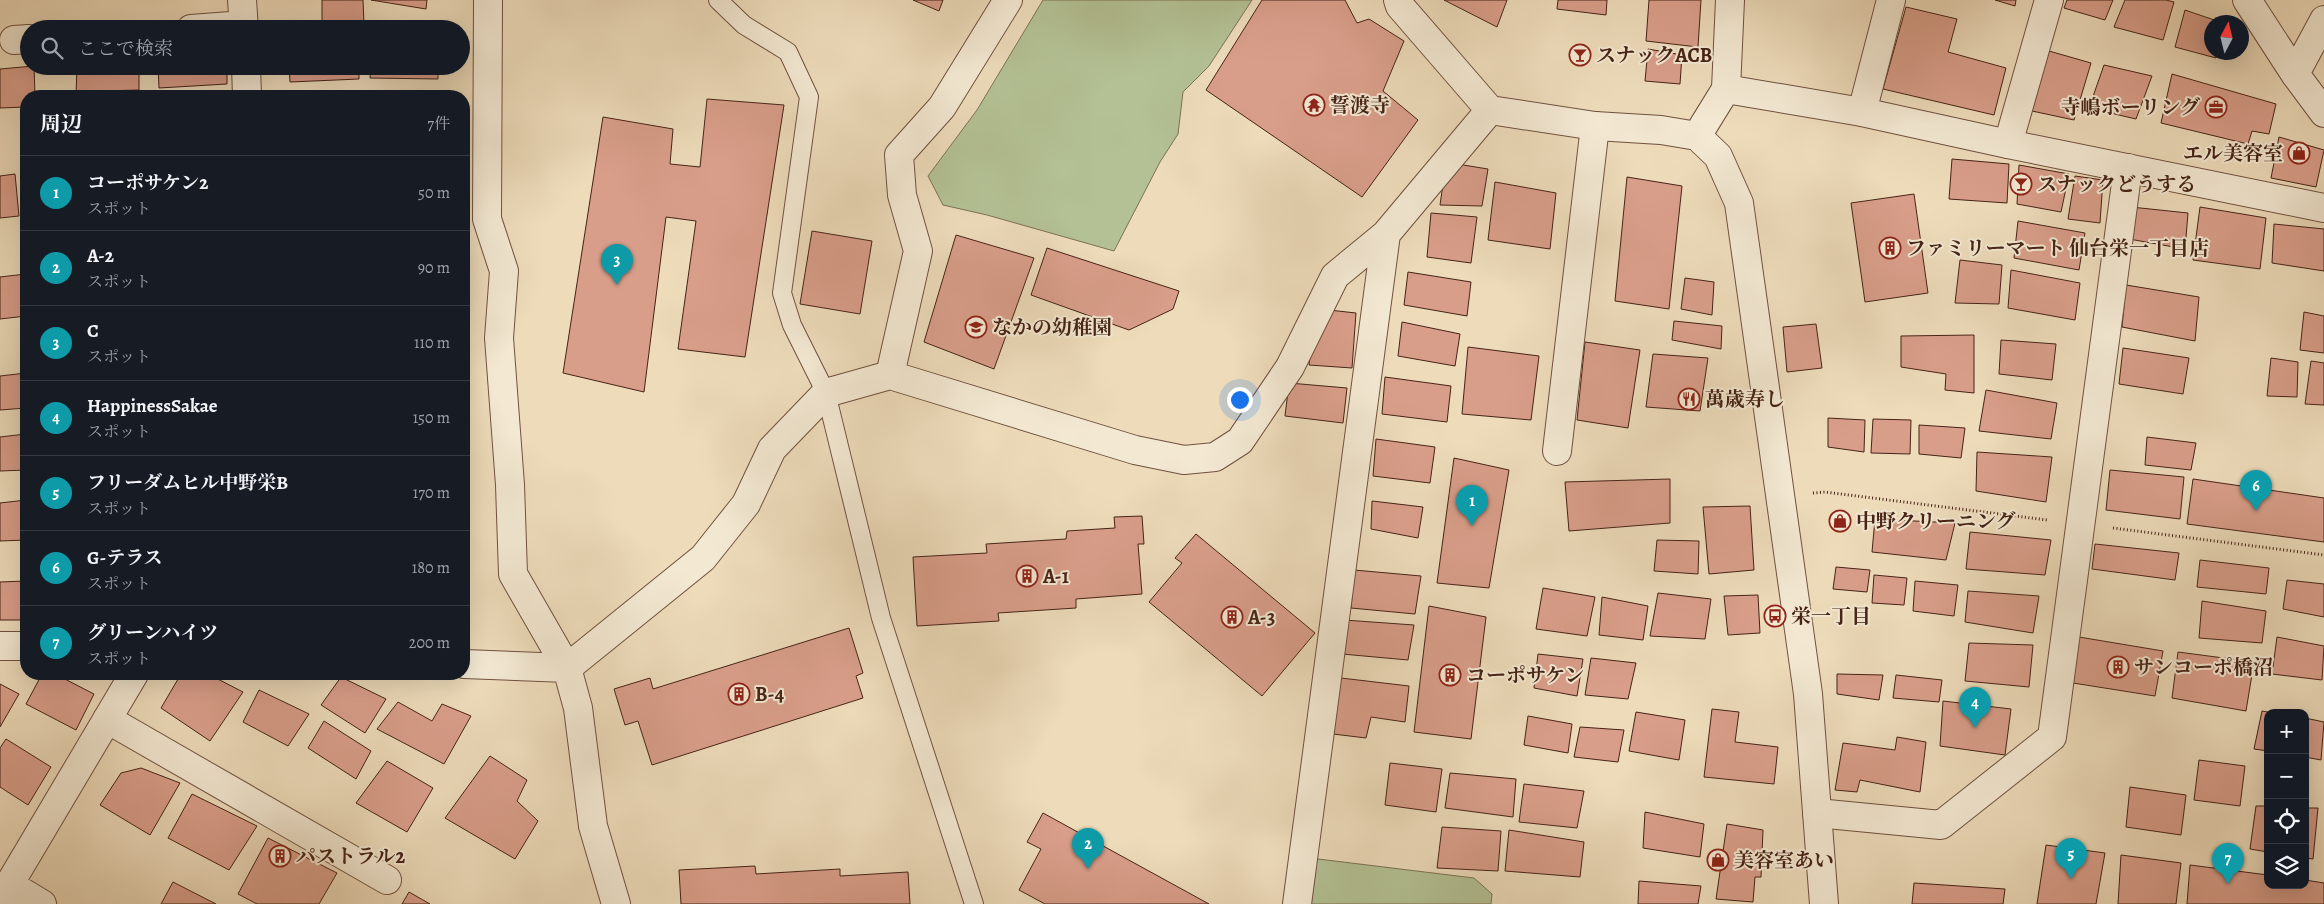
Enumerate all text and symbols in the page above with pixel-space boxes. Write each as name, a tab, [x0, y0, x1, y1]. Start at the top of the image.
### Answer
north arrow	[2204, 15, 2249, 60]
search box	[20, 20, 470, 75]
icon: search	[38, 34, 66, 62]
text: ここで検索	[78, 36, 173, 62]
place label: スナックACB	[1596, 42, 1712, 69]
bar icon: スナックACB	[1568, 43, 1592, 67]
place label: 誓渡寺	[1330, 92, 1390, 119]
temple icon: 誓渡寺	[1302, 93, 1326, 117]
place label: 寺嶋ボーリング	[2060, 94, 2200, 121]
office icon: 寺嶋ボーリング	[2204, 95, 2228, 119]
text: 周辺	[40, 110, 82, 138]
text: 7件	[427, 113, 450, 135]
place label: エル美容室	[2183, 140, 2283, 167]
shop icon: エル美容室	[2287, 141, 2311, 165]
text: コーポサケン2	[87, 170, 208, 196]
place label: スナックどうする	[2037, 171, 2196, 198]
bar icon: スナックどうする	[2009, 172, 2033, 196]
text: 1	[53, 182, 59, 204]
text: 50 m	[418, 182, 450, 204]
text: スポット	[87, 198, 151, 220]
place label: ファミリーマート 仙台栄一丁目店	[1906, 235, 2209, 262]
building icon: ファミリーマート 仙台栄一丁目店	[1878, 236, 1902, 260]
text: A-2	[87, 243, 114, 269]
pin: 3	[601, 244, 633, 285]
text: 2	[52, 257, 60, 279]
text: 90 m	[418, 257, 450, 279]
text: スポット	[87, 271, 151, 293]
place label: なかの幼稚園	[992, 314, 1112, 341]
school or university icon: なかの幼稚園	[964, 315, 988, 339]
text: C	[87, 318, 99, 344]
text: 3	[53, 332, 59, 354]
text: 110 m	[414, 332, 450, 354]
text: スポット	[87, 346, 151, 368]
place label: 萬歳寿し	[1705, 386, 1785, 413]
your location	[1227, 387, 1253, 413]
restaurant icon: 萬歳寿し	[1677, 387, 1701, 411]
text: HappinessSakae	[87, 393, 218, 419]
text: 4	[52, 407, 60, 429]
text: 150 m	[413, 407, 450, 429]
text: スポット	[87, 421, 151, 443]
text: フリーダムヒル中野栄B	[87, 470, 288, 496]
pin: 6	[2240, 470, 2272, 511]
text: 5	[53, 482, 59, 504]
text: 170 m	[413, 482, 450, 504]
pin: 1	[1456, 485, 1488, 526]
text: スポット	[87, 498, 151, 520]
place label: 中野クリーニング	[1856, 508, 2016, 535]
shop icon: 中野クリーニング	[1828, 509, 1852, 533]
text: G-テラス	[87, 545, 163, 571]
text: 6	[52, 557, 60, 579]
text: 180 m	[412, 557, 450, 579]
place label: A-1	[1042, 563, 1069, 590]
building icon: A-1	[1015, 564, 1039, 588]
text: スポット	[87, 573, 151, 595]
place label: 栄一丁目	[1791, 603, 1871, 630]
place label: A-3	[1247, 604, 1275, 631]
bus stop icon: 栄一丁目	[1763, 604, 1787, 628]
building icon: A-3	[1220, 605, 1244, 629]
text: グリーンハイツ	[87, 620, 218, 646]
text: 7	[53, 632, 59, 654]
text: 200 m	[409, 632, 450, 654]
text: スポット	[87, 648, 151, 670]
place label: サンコーポ橋沼	[2134, 654, 2273, 681]
building icon: サンコーポ橋沼	[2106, 655, 2130, 679]
place label: コーポサケン	[1466, 662, 1584, 689]
building icon: コーポサケン	[1438, 663, 1462, 687]
place label: B-4	[755, 681, 785, 708]
building icon: B-4	[727, 682, 751, 706]
pin: 4	[1959, 687, 1991, 728]
map controls	[2264, 709, 2309, 889]
button: +	[2264, 709, 2309, 754]
button: −	[2264, 754, 2309, 799]
button: locate	[2264, 799, 2309, 844]
pin: 2	[1072, 828, 1104, 869]
pin: 5	[2055, 838, 2087, 879]
place label: パストラル2	[296, 843, 405, 870]
pin: 7	[2212, 843, 2244, 884]
building icon: パストラル2	[268, 844, 292, 868]
button: layers	[2264, 844, 2309, 889]
place label: 美容室あい	[1734, 847, 1834, 874]
shop icon: 美容室あい	[1706, 848, 1730, 872]

